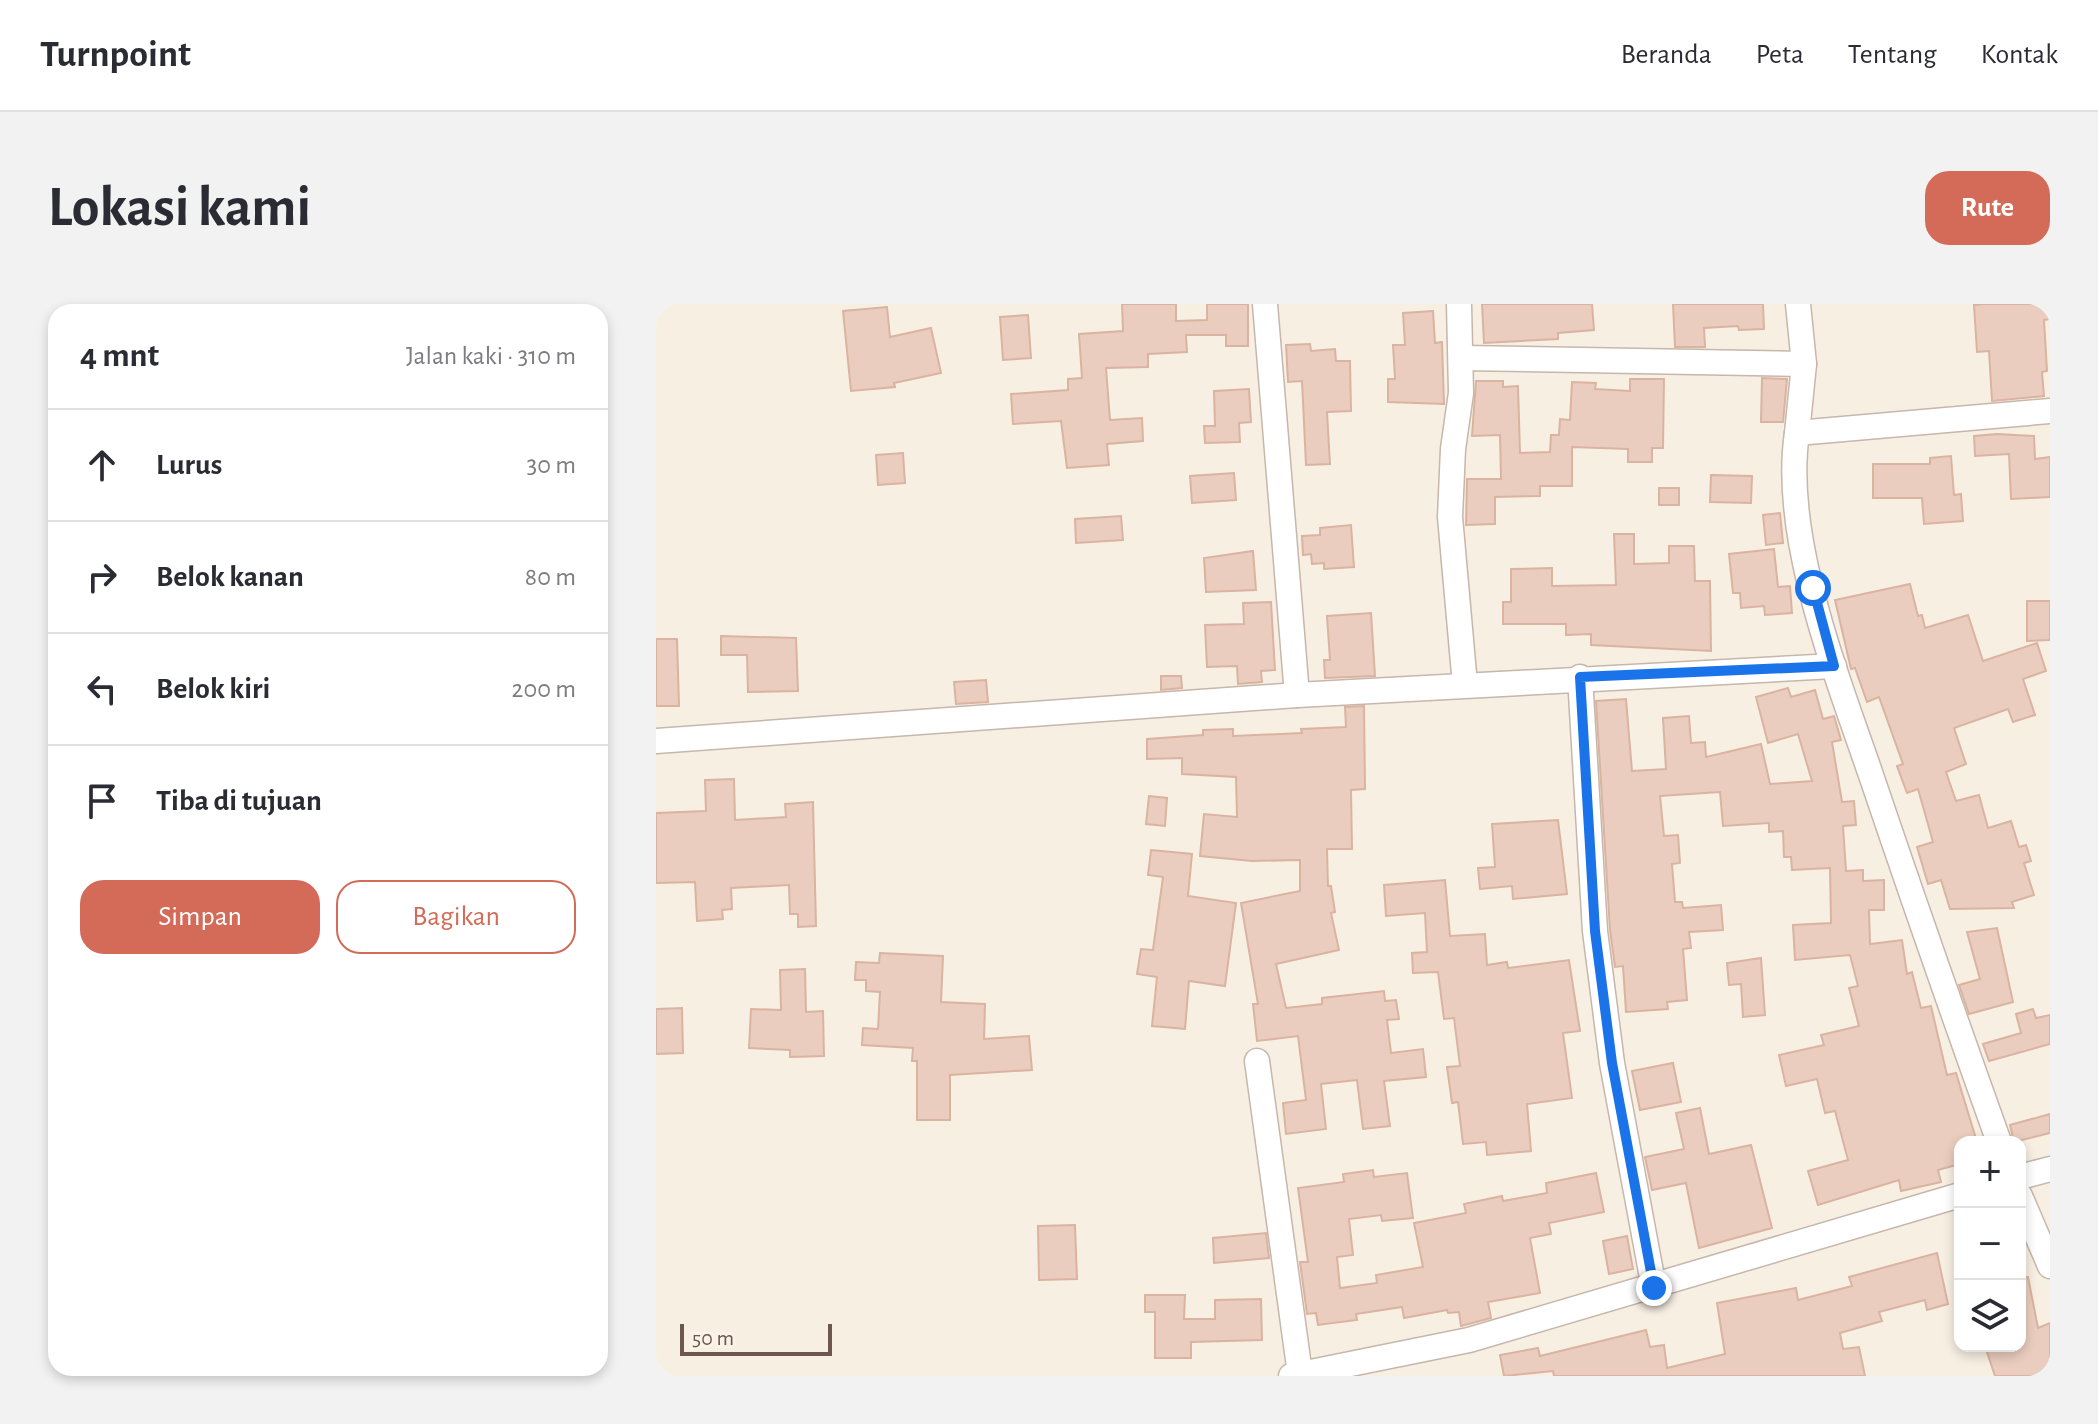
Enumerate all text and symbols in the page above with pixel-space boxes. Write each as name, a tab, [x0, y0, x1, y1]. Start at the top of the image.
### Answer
text: Turnpoint	[40, 36, 191, 74]
text: Beranda	[1621, 41, 1712, 69]
text: Peta	[1756, 41, 1804, 69]
text: Tentang	[1848, 41, 1937, 69]
text: Kontak	[1981, 41, 2058, 69]
button: Rute	[1925, 171, 2050, 245]
text: Lokasi kami	[48, 180, 311, 236]
text: 4 mnt	[80, 339, 159, 373]
text: Jalan kaki · 310 m	[406, 343, 576, 369]
icon: ahead	[80, 443, 124, 487]
text: Lurus	[156, 450, 222, 480]
text: 30 m	[526, 452, 576, 478]
icon: right	[80, 555, 124, 599]
text: Belok kanan	[156, 562, 304, 592]
text: 80 m	[525, 564, 576, 590]
route start	[1795, 570, 1831, 606]
icon: left	[80, 667, 124, 711]
text: Belok kiri	[156, 674, 270, 704]
text: 200 m	[512, 676, 576, 702]
icon: arrive	[80, 779, 124, 823]
text: Tiba di tujuan	[156, 786, 322, 816]
button: Simpan	[80, 880, 320, 954]
button: Bagikan	[336, 880, 576, 954]
map controls	[1954, 1136, 2026, 1352]
button: +	[1954, 1136, 2026, 1208]
button: −	[1954, 1208, 2026, 1280]
route end	[1636, 1270, 1672, 1306]
button: layers	[1954, 1280, 2026, 1352]
scale bar	[680, 1320, 832, 1356]
text: 50 m	[692, 1327, 734, 1349]

